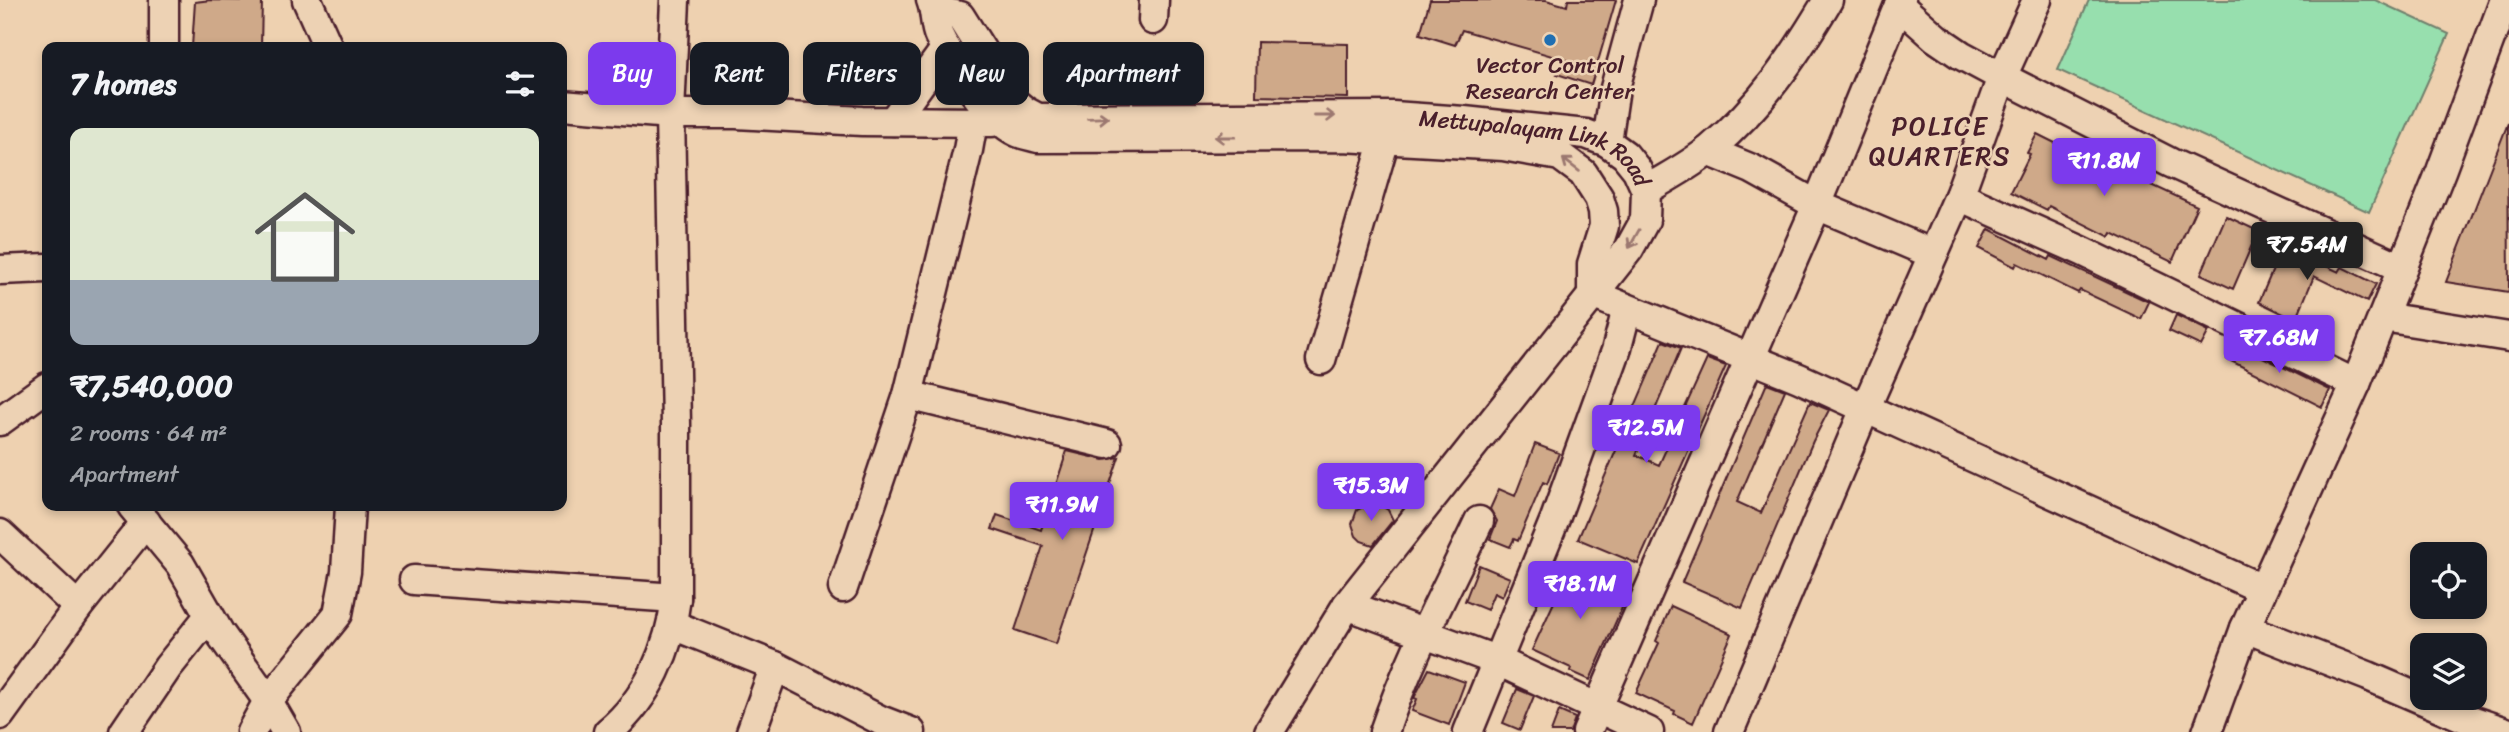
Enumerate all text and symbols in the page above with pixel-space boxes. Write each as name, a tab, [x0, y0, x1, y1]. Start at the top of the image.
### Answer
marker: Vector Control Research Center	[1542, 32, 1558, 48]
chip: Buy	[588, 42, 676, 105]
chip: Rent	[690, 42, 789, 105]
chip: Filters	[803, 42, 921, 105]
chip: New	[935, 42, 1029, 105]
chip: Apartment	[1043, 42, 1204, 105]
place label: Vector Control Research Center	[1466, 45, 1635, 112]
text: 7 homes	[70, 57, 177, 111]
icon: filters	[501, 65, 539, 103]
street label: Mettupalayam Link Road	[1418, 97, 1663, 195]
district label: POLICE QUARTERS	[1869, 103, 2011, 179]
one-way arrow	[1314, 109, 1337, 123]
one-way arrow	[1086, 111, 1109, 124]
one-way arrow	[1214, 130, 1237, 144]
pin: ₹11.8M	[2047, 138, 2161, 198]
text: ₹11.8M	[2068, 140, 2140, 181]
one-way arrow	[1563, 157, 1581, 172]
icon: home	[242, 174, 368, 300]
pin: ₹7.54M	[2250, 222, 2364, 282]
text: ₹7.54M	[2267, 224, 2347, 265]
one-way arrow	[1627, 228, 1641, 248]
pin: ₹7.68M	[2222, 316, 2336, 375]
text: ₹7.68M	[2240, 317, 2318, 358]
text: ₹7,540,000	[70, 359, 233, 413]
pin: ₹12.5M	[1589, 406, 1703, 465]
text: ₹12.5M	[1608, 407, 1684, 448]
text: 2 rooms · 64 m²	[70, 413, 227, 454]
text: Apartment	[70, 454, 179, 495]
pin: ₹15.3M	[1314, 463, 1428, 523]
text: ₹15.3M	[1333, 465, 1409, 506]
pin: ₹11.9M	[1005, 482, 1119, 542]
text: ₹11.9M	[1026, 484, 1098, 525]
map controls	[2410, 542, 2487, 710]
button: locate	[2410, 542, 2487, 619]
pin: ₹18.1M	[1523, 562, 1637, 621]
text: ₹18.1M	[1544, 563, 1616, 604]
button: layers	[2410, 633, 2487, 710]

